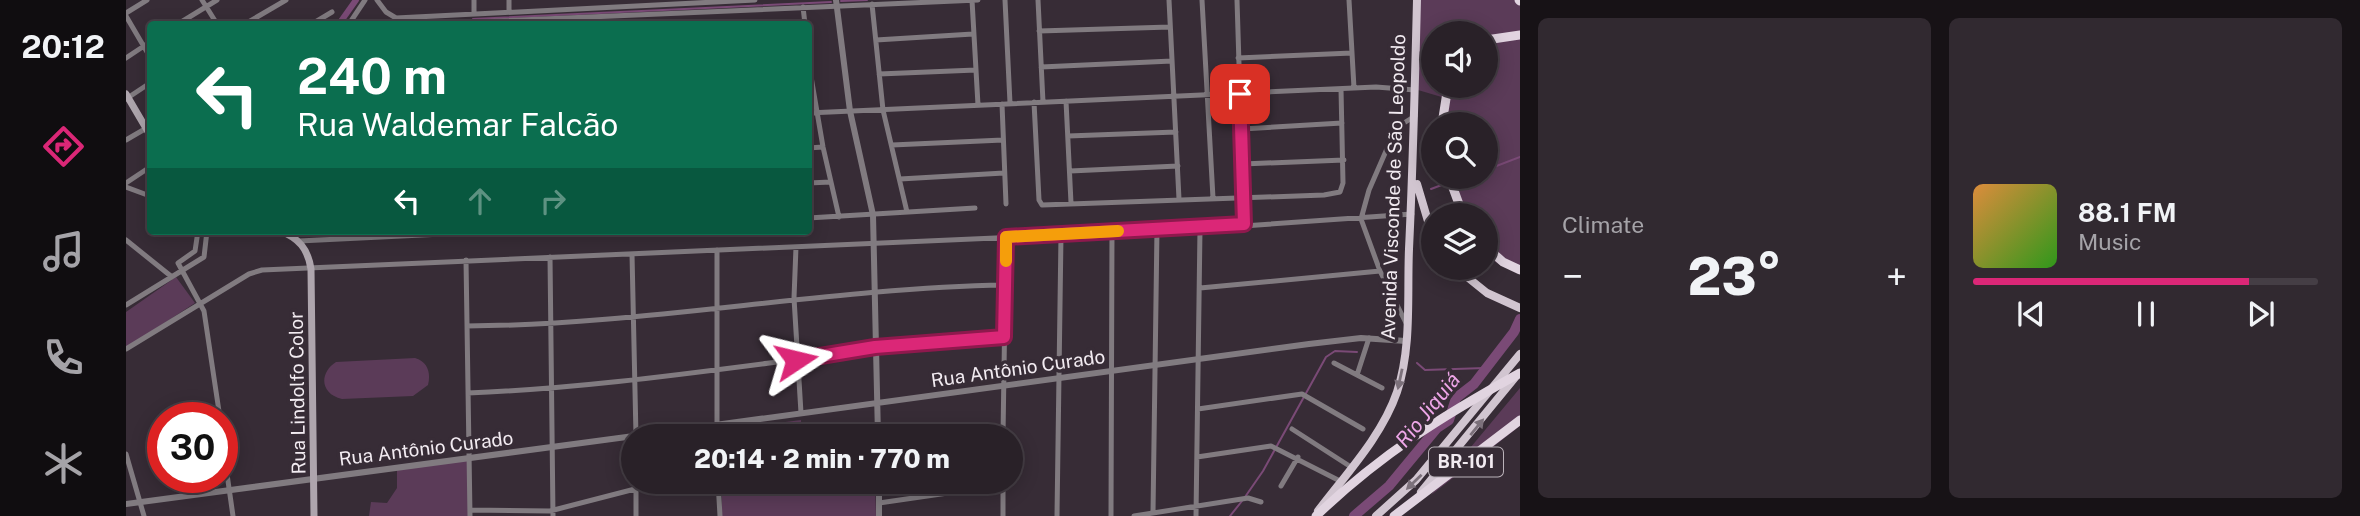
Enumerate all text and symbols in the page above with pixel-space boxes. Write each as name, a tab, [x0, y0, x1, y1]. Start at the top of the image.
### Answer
map controls	[1421, 21, 1498, 280]
button: sound	[1421, 21, 1498, 98]
text: 20:12	[21, 28, 105, 65]
street label: Avenida Visconde de São Leopoldo	[1377, 34, 1409, 340]
text: 240 m	[297, 47, 447, 105]
icon: left	[182, 49, 273, 140]
pin	[1210, 64, 1270, 124]
icon: arrive	[1221, 75, 1259, 113]
text: Rua Waldemar Falcão	[297, 106, 618, 143]
button: search	[1421, 112, 1498, 189]
icon: directions	[39, 122, 88, 171]
icon: left	[388, 182, 426, 220]
icon: ahead	[461, 182, 499, 220]
icon: right	[534, 182, 572, 220]
text: 88.1 FM	[2078, 197, 2177, 228]
button: layers	[1421, 203, 1498, 280]
text: Climate	[1562, 211, 1644, 238]
icon: music	[39, 227, 88, 276]
text: Music	[2078, 228, 2142, 255]
text: 23°	[1687, 246, 1782, 307]
text: −	[1562, 254, 1583, 299]
text: +	[1886, 254, 1907, 299]
icon: previous	[2012, 295, 2050, 333]
icon: pause	[2127, 295, 2165, 333]
icon: next	[2242, 295, 2280, 333]
street label: Rua Lindolfo Color	[285, 311, 309, 475]
position arrow	[759, 323, 833, 397]
icon: phone	[39, 333, 88, 382]
street label: Rua Antônio Curado	[930, 345, 1106, 391]
water label: Rio Jiquiá	[1390, 367, 1465, 452]
one-way arrow	[1394, 368, 1405, 390]
speed limit sign: 30	[147, 402, 238, 493]
one-way arrow	[1470, 418, 1485, 436]
street label: Rua Antônio Curado	[338, 426, 514, 470]
icon: climate	[39, 439, 88, 488]
text: 20:14 · 2 min · 770 m	[694, 443, 950, 474]
road number: BR-101	[1429, 448, 1503, 476]
one-way arrow	[1406, 473, 1423, 489]

